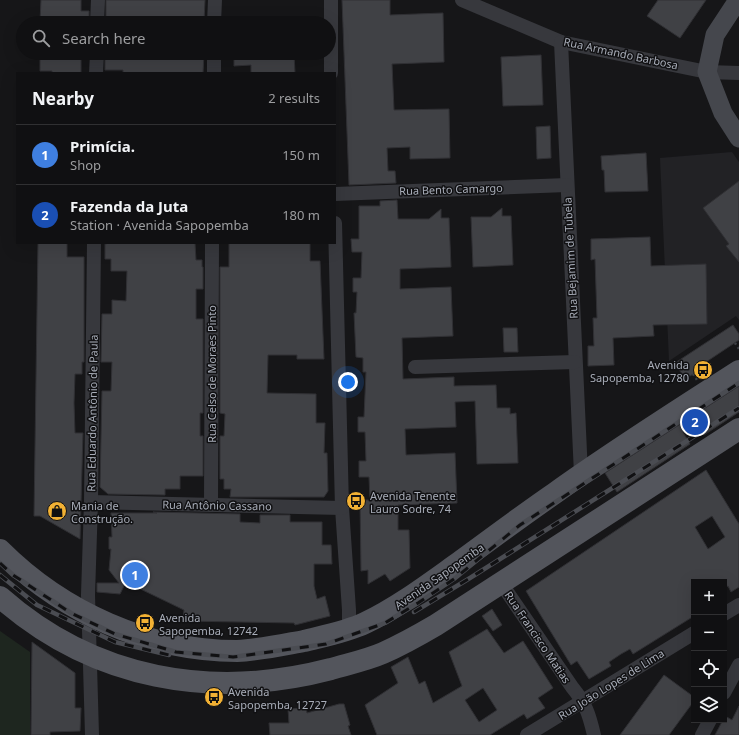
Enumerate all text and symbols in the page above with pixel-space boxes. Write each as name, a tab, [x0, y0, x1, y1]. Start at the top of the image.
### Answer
search box	[16, 16, 336, 60]
icon: search	[30, 27, 52, 49]
text: Search here	[62, 28, 145, 48]
street label: Rua Armando Barbosa	[562, 34, 680, 72]
text: Nearby	[32, 87, 94, 110]
text: 2 results	[268, 89, 320, 107]
text: Primícia.	[70, 136, 135, 156]
text: 1	[41, 146, 49, 164]
text: 150 m	[282, 146, 320, 164]
text: Shop	[70, 156, 101, 174]
street label: Rua Bento Camargo	[399, 180, 503, 198]
text: Fazenda da Juta	[70, 196, 188, 216]
street label: Rua Bejamim de Tubela	[559, 197, 581, 319]
text: 2	[41, 206, 49, 224]
text: 180 m	[282, 206, 320, 224]
text: Station · Avenida Sapopemba	[70, 216, 249, 234]
street label: Rua Celso de Moraes Pinto	[204, 305, 219, 443]
street label: Rua Eduardo Antônio de Paula	[83, 334, 101, 492]
place label: Avenida Sapopemba, 12780	[590, 357, 689, 385]
bus stop icon: Avenida Sapopemba, 12780	[692, 359, 714, 381]
your location	[338, 372, 358, 392]
pin: 2	[682, 407, 708, 437]
place label: Avenida Tenente Lauro Sodre, 74	[370, 488, 456, 516]
bus stop icon: Avenida Tenente Lauro Sodre, 74	[345, 490, 367, 512]
street label: Rua Antônio Cassano	[162, 497, 272, 513]
place label: Mania de Construção.	[71, 498, 133, 526]
shop icon: Mania de Construção.	[46, 500, 68, 522]
street label: Avenida Sapopemba	[391, 539, 487, 613]
pin: 1	[122, 560, 148, 590]
map controls	[691, 579, 727, 723]
button: +	[691, 579, 727, 615]
street label: Rua Francisco Matias	[502, 588, 574, 686]
place label: Avenida Sapopemba, 12742	[159, 610, 258, 638]
bus stop icon: Avenida Sapopemba, 12742	[134, 612, 156, 634]
button: −	[691, 615, 727, 651]
street label: Rua João Lopes de Lima	[555, 645, 667, 723]
button: locate	[691, 651, 727, 687]
place label: Avenida Sapopemba, 12727	[228, 684, 327, 712]
bus stop icon: Avenida Sapopemba, 12727	[203, 686, 225, 708]
button: layers	[691, 687, 727, 723]

